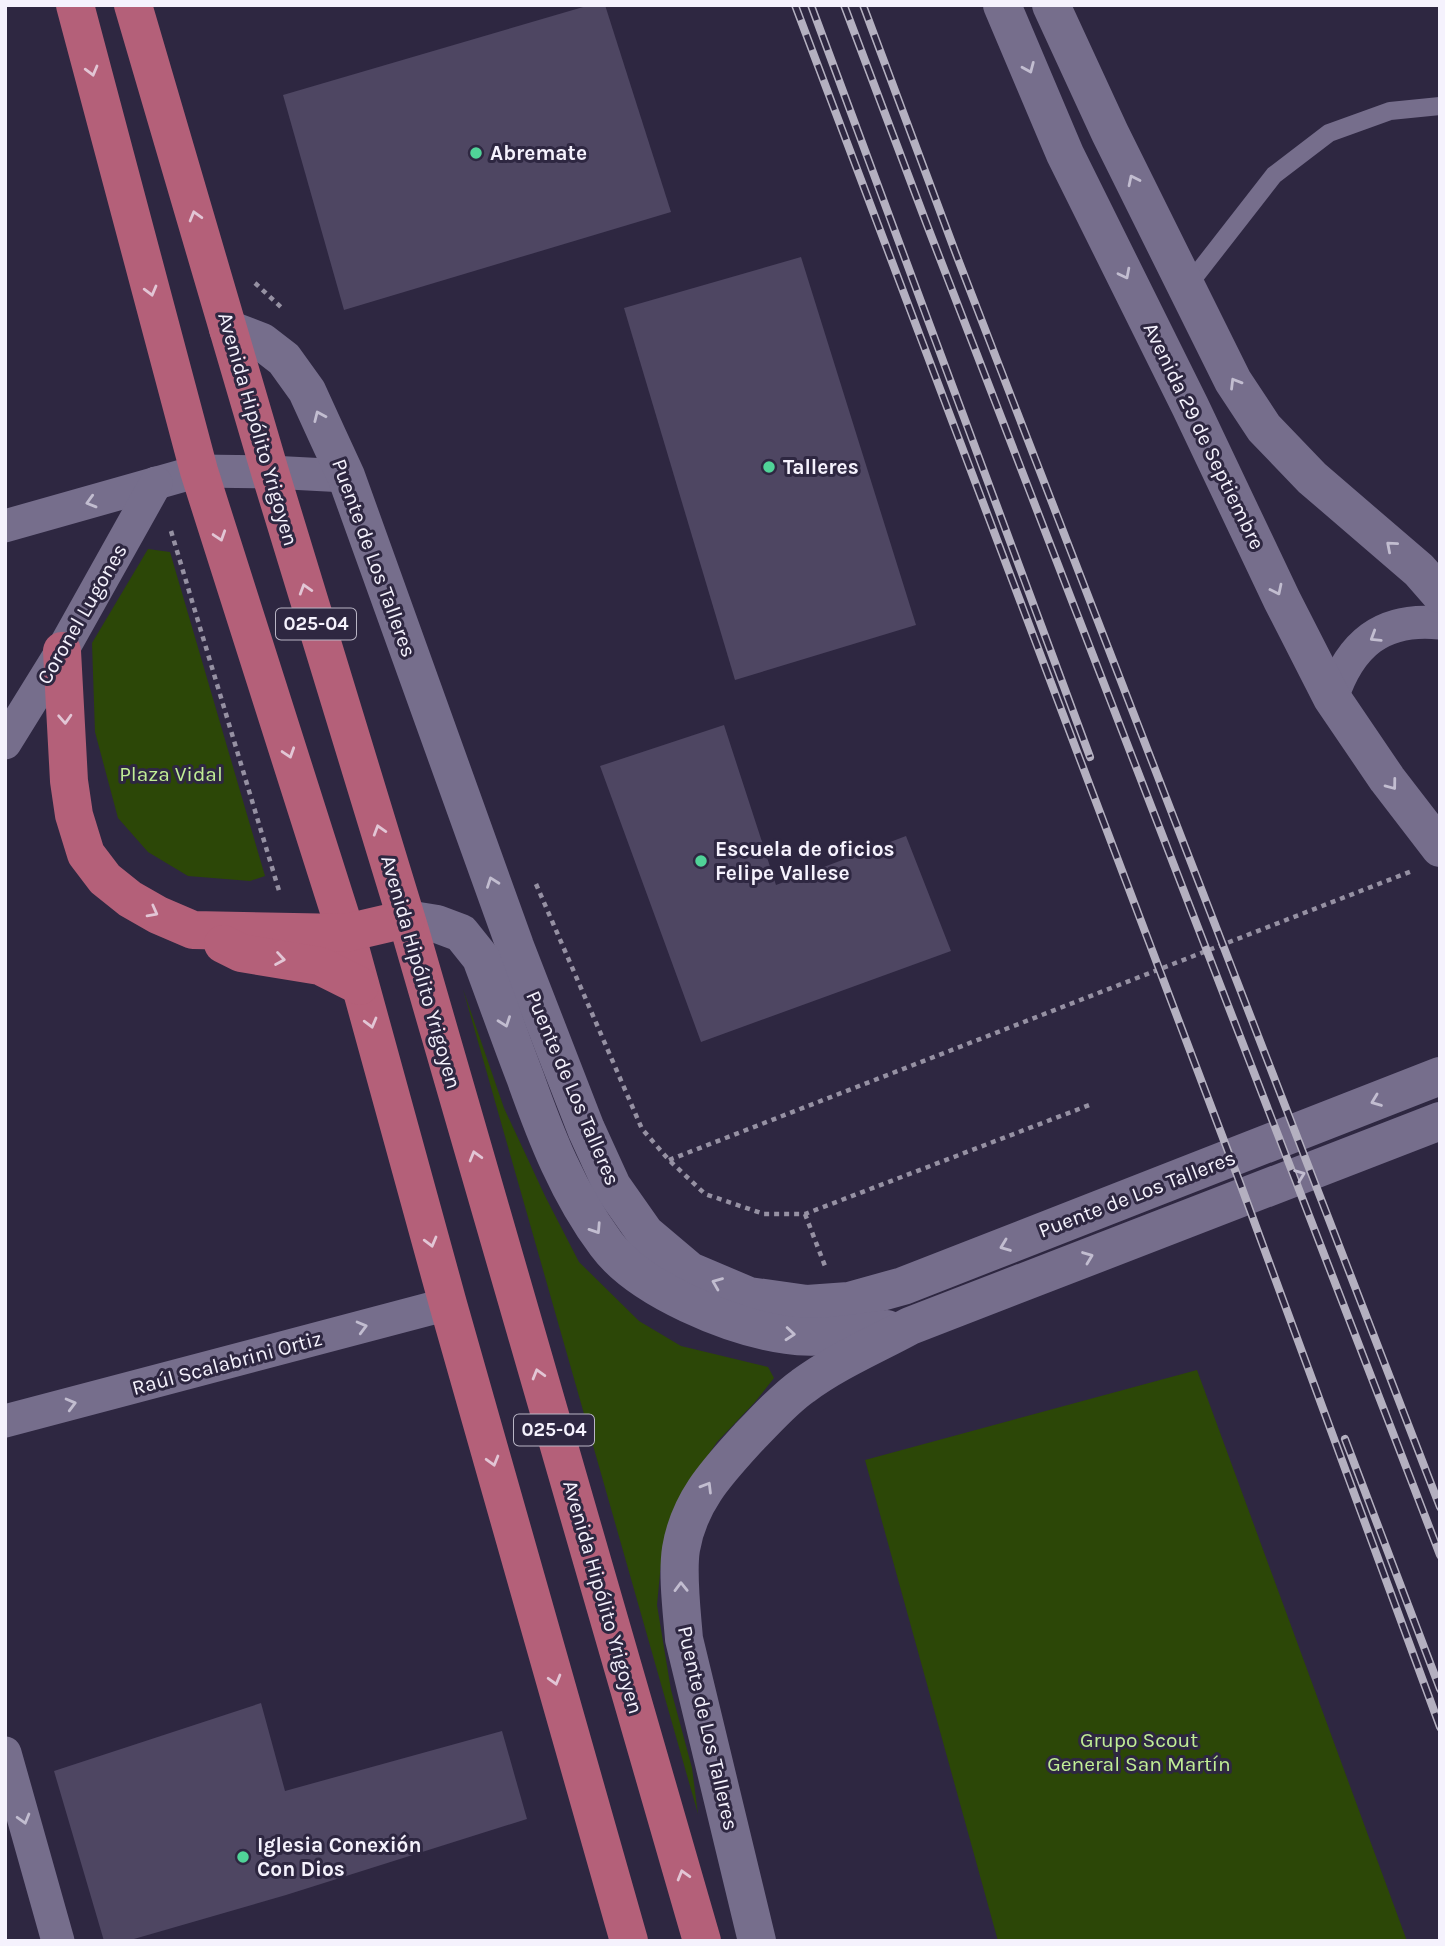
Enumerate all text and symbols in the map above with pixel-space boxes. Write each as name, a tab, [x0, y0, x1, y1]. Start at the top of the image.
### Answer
one-way arrow	[1021, 61, 1035, 73]
one-way arrow	[84, 65, 98, 77]
place label: Abremate	[490, 141, 587, 165]
marker: Abremate	[468, 145, 484, 161]
one-way arrow	[1127, 175, 1141, 187]
one-way arrow	[189, 211, 204, 223]
one-way arrow	[1116, 267, 1130, 279]
one-way arrow	[143, 285, 157, 297]
street label: Avenida Hipólito Yrigoyen	[213, 309, 303, 549]
street label: Avenida 29 de Septiembre	[1139, 319, 1269, 553]
one-way arrow	[1230, 377, 1243, 390]
one-way arrow	[313, 411, 327, 423]
place label: Talleres	[783, 455, 859, 479]
street label: Puente de Los Talleres	[327, 456, 421, 660]
marker: Talleres	[761, 459, 777, 475]
one-way arrow	[85, 493, 97, 508]
one-way arrow	[212, 529, 226, 541]
street label: Coronel Lugones	[32, 540, 132, 688]
one-way arrow	[1386, 542, 1399, 554]
one-way arrow	[299, 583, 314, 595]
one-way arrow	[1269, 583, 1283, 595]
road number: 025-04	[276, 608, 356, 639]
one-way arrow	[1370, 628, 1383, 641]
one-way arrow	[57, 714, 72, 725]
one-way arrow	[280, 746, 295, 758]
park label: Plaza Vidal	[119, 762, 223, 786]
one-way arrow	[1384, 778, 1396, 790]
one-way arrow	[373, 824, 388, 836]
place label: Escuela de oficios Felipe Vallese	[715, 837, 895, 885]
street label: Avenida Hipólito Yrigoyen	[376, 852, 466, 1092]
marker: Escuela de oficios Felipe Vallese	[693, 853, 709, 869]
one-way arrow	[486, 876, 500, 889]
one-way arrow	[146, 904, 158, 917]
one-way arrow	[274, 951, 286, 966]
street label: Puente de Los Talleres	[521, 987, 625, 1189]
one-way arrow	[497, 1015, 511, 1027]
one-way arrow	[362, 1017, 377, 1029]
one-way arrow	[1371, 1092, 1383, 1106]
street label: Puente de Los Talleres	[1035, 1145, 1239, 1243]
one-way arrow	[469, 1150, 483, 1162]
one-way arrow	[1293, 1170, 1305, 1184]
one-way arrow	[588, 1222, 601, 1235]
one-way arrow	[423, 1236, 437, 1248]
one-way arrow	[999, 1238, 1011, 1252]
one-way arrow	[1081, 1252, 1093, 1266]
one-way arrow	[712, 1277, 724, 1291]
one-way arrow	[356, 1321, 368, 1335]
street label: Raúl Scalabrini Ortiz	[129, 1326, 325, 1400]
one-way arrow	[785, 1326, 796, 1341]
one-way arrow	[532, 1368, 547, 1380]
one-way arrow	[65, 1398, 77, 1412]
road number: 025-04	[514, 1414, 594, 1446]
one-way arrow	[484, 1455, 499, 1467]
street label: Avenida Hipólito Yrigoyen	[558, 1477, 648, 1717]
one-way arrow	[698, 1481, 711, 1494]
one-way arrow	[673, 1582, 689, 1592]
street label: Puente de Los Talleres	[673, 1623, 743, 1833]
one-way arrow	[547, 1674, 562, 1686]
park label: Grupo Scout General San Martín	[1047, 1728, 1231, 1776]
one-way arrow	[16, 1813, 30, 1825]
place label: Iglesia Conexión Con Dios	[257, 1833, 422, 1881]
marker: Iglesia Conexión Con Dios	[235, 1849, 251, 1865]
one-way arrow	[677, 1869, 692, 1881]

